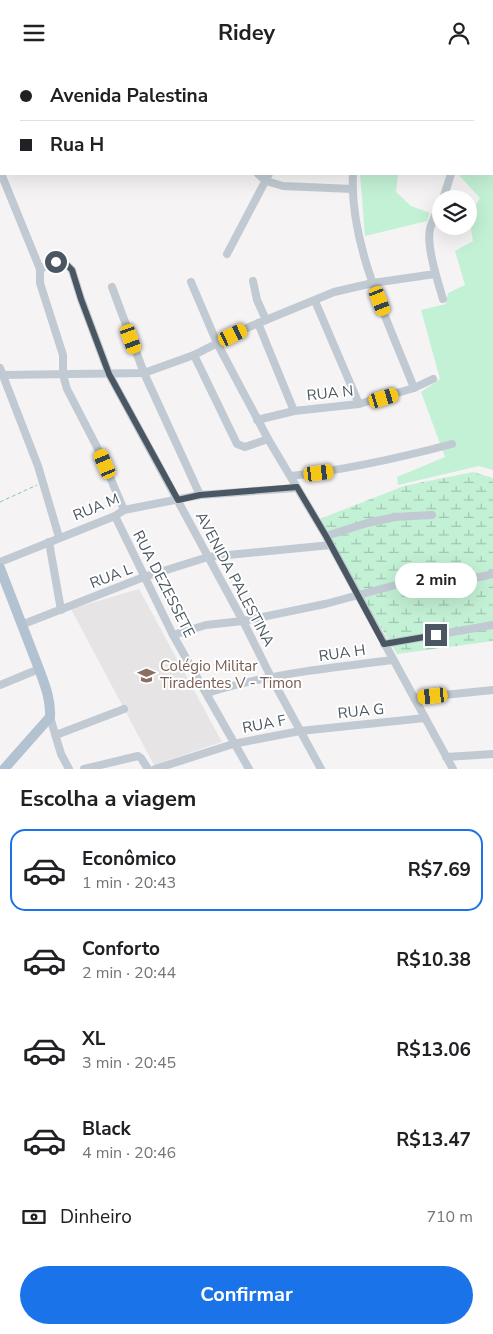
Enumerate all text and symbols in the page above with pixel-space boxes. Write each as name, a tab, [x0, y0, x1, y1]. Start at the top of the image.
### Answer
text: Ridey	[218, 18, 275, 48]
icon: menu	[20, 19, 48, 47]
icon: person	[445, 19, 473, 47]
text: Avenida Palestina	[50, 83, 208, 109]
text: Rua H	[50, 132, 104, 158]
map controls	[432, 190, 477, 235]
button: layers	[432, 190, 477, 235]
route start	[45, 251, 67, 273]
car	[367, 284, 392, 318]
car	[118, 322, 143, 356]
car	[216, 322, 249, 348]
street label: RUA N	[306, 381, 354, 405]
car	[367, 386, 400, 410]
car	[92, 447, 117, 481]
car	[303, 464, 334, 482]
street label: RUA M	[70, 489, 122, 525]
street label: AVENIDA PALESTINA	[191, 508, 279, 650]
street label: RUA DEZESSETE	[128, 527, 200, 641]
street label: RUA L	[87, 559, 135, 593]
callout: 2 min	[395, 563, 477, 597]
text: 2 min	[415, 569, 457, 591]
route end	[425, 624, 447, 646]
street label: RUA H	[317, 640, 367, 666]
place label: Colégio Militar Tiradentes V - Timon	[160, 656, 302, 693]
school or university icon: Colégio Militar Tiradentes V - Timon	[136, 665, 156, 685]
car	[417, 687, 448, 705]
street label: RUA G	[337, 699, 385, 723]
street label: RUA F	[241, 710, 287, 738]
text: Escolha a viagem	[20, 784, 196, 814]
text: Econômico	[82, 846, 176, 872]
icon: car	[22, 848, 67, 893]
text: R$7.69	[408, 857, 471, 883]
text: 1 min · 20:43	[82, 872, 176, 894]
text: Conforto	[82, 936, 160, 962]
icon: car	[22, 938, 67, 983]
text: R$10.38	[396, 947, 471, 973]
text: 2 min · 20:44	[82, 962, 176, 984]
text: XL	[82, 1026, 105, 1052]
icon: car	[22, 1028, 67, 1073]
text: R$13.06	[396, 1037, 471, 1063]
text: 3 min · 20:45	[82, 1052, 176, 1074]
text: Black	[82, 1116, 131, 1142]
icon: car	[22, 1118, 67, 1163]
text: R$13.47	[396, 1127, 471, 1153]
text: 4 min · 20:46	[82, 1142, 176, 1164]
icon: cash	[20, 1203, 48, 1231]
text: Dinheiro	[60, 1204, 132, 1230]
text: 710 m	[426, 1206, 473, 1228]
button: Confirmar	[20, 1266, 473, 1324]

